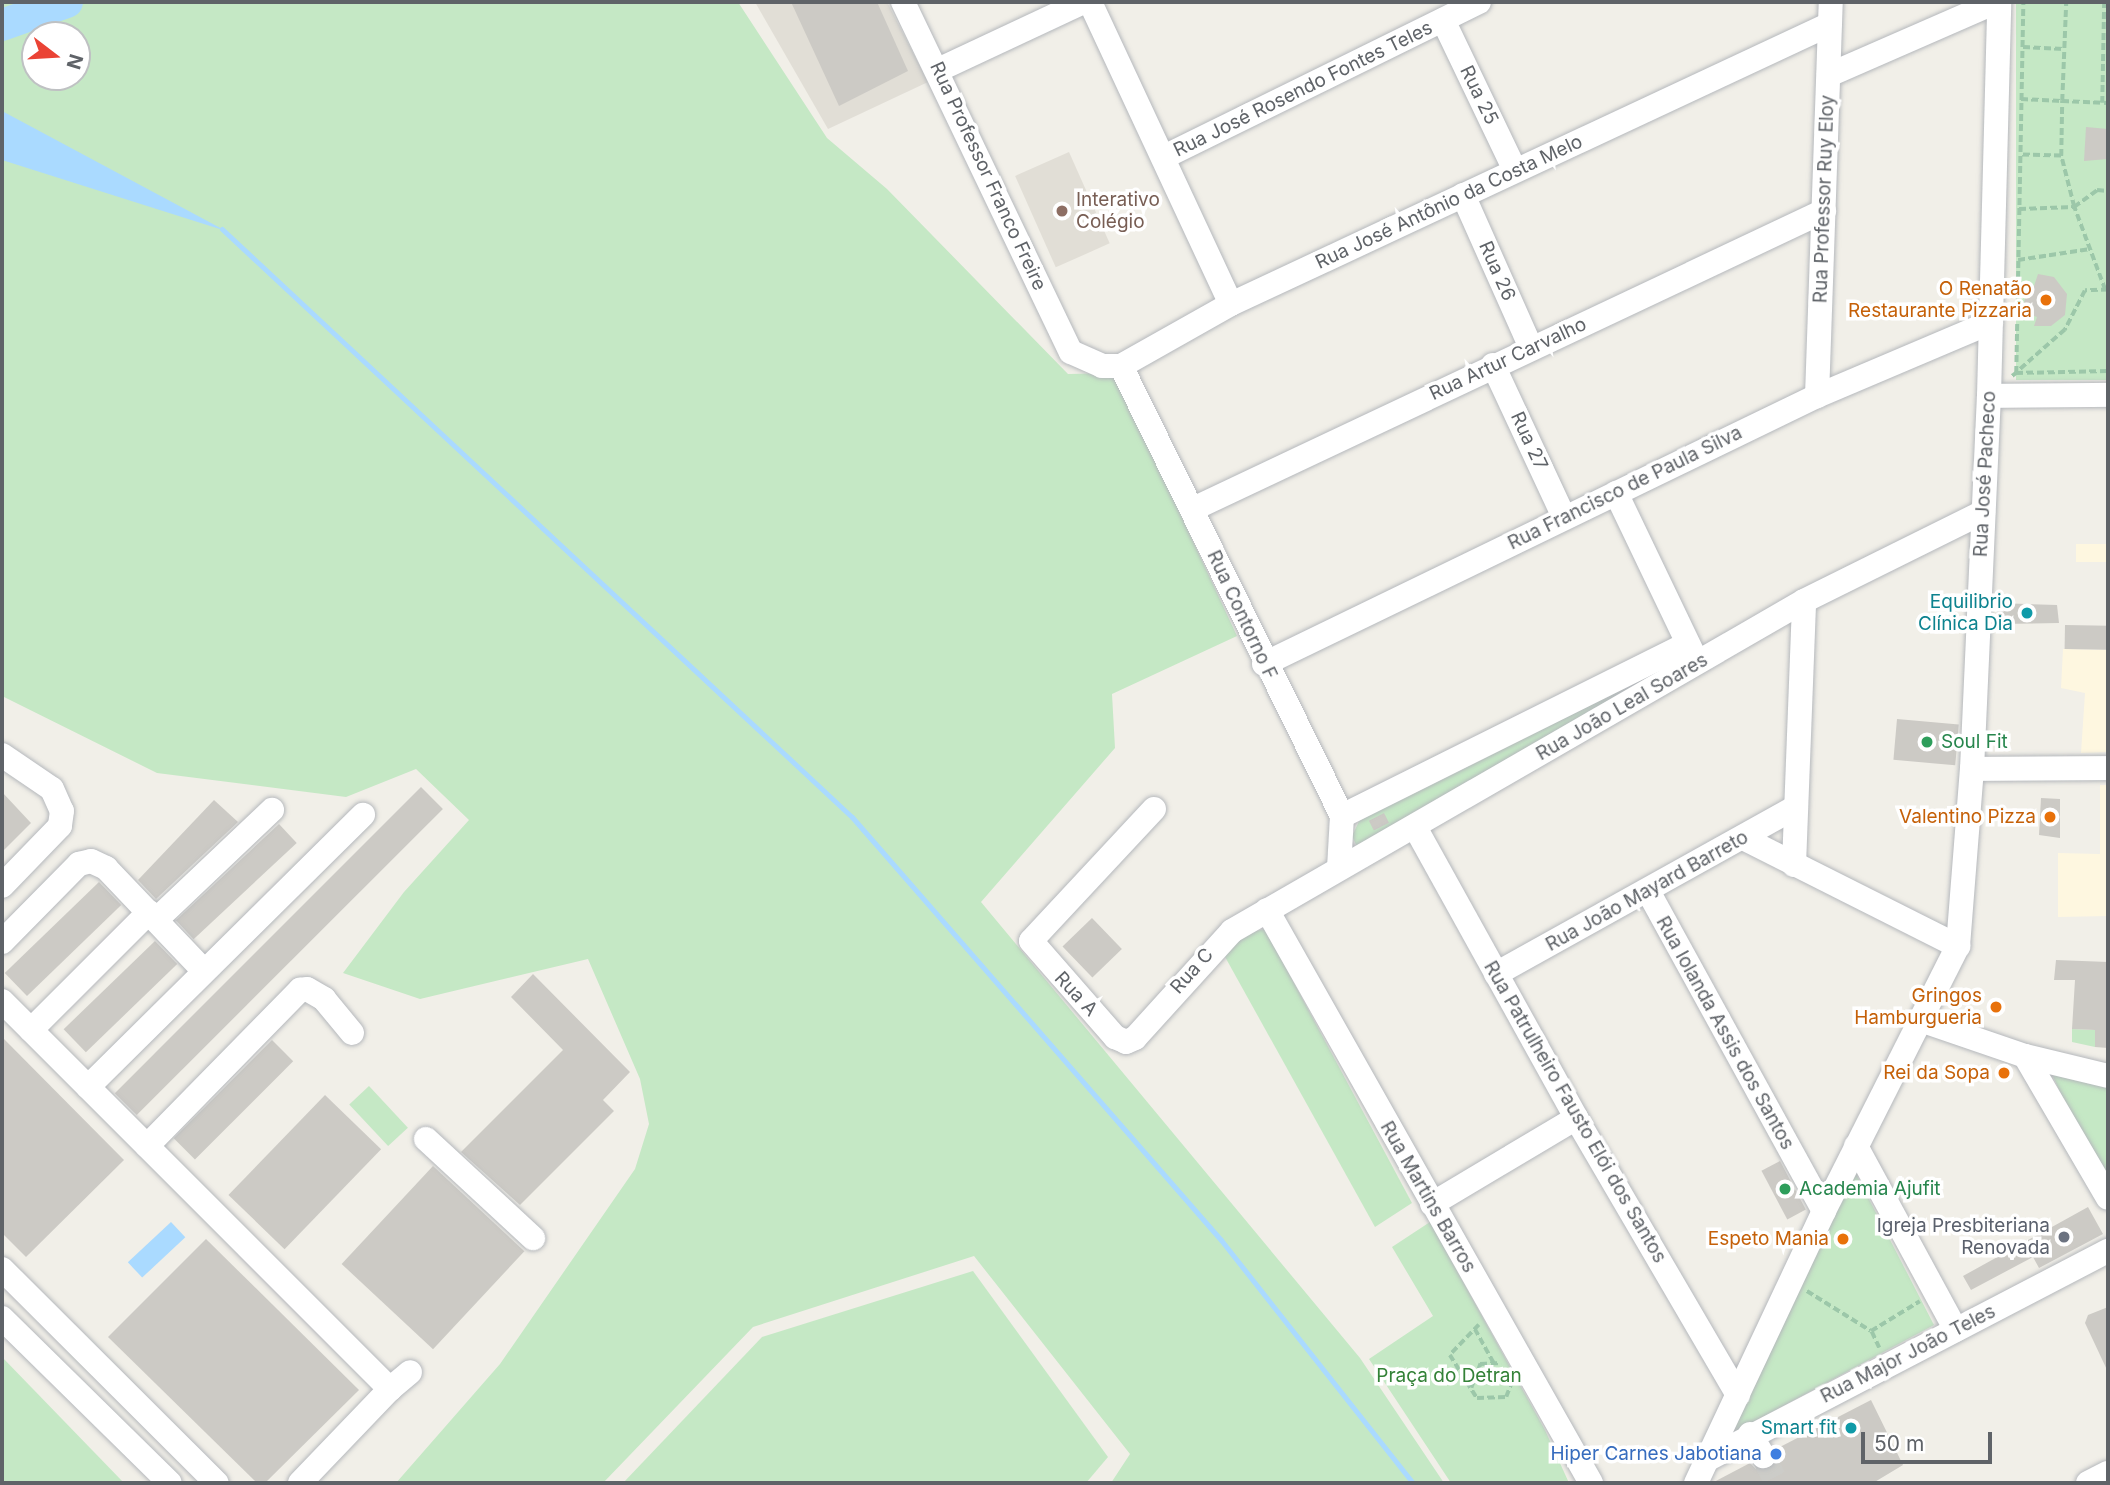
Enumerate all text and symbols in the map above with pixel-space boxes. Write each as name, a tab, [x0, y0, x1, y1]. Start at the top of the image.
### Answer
street label: Rua José Rosendo Fontes Teles	[1170, 16, 1436, 162]
north arrow	[21, 21, 91, 91]
text: N	[62, 51, 88, 72]
street label: Rua Professor Franco Freire	[925, 58, 1051, 294]
street label: Rua 25	[1455, 62, 1503, 128]
street label: Rua Professor Ruy Eloy	[1809, 94, 1839, 304]
street label: Rua José Antônio da Costa Melo	[1312, 130, 1586, 274]
place label: Interativo Colégio	[1076, 189, 1160, 233]
marker: Interativo Colégio	[1054, 203, 1070, 219]
street label: Rua 26	[1474, 238, 1520, 304]
place label: O Renatão Restaurante Pizzaria	[1848, 278, 2032, 322]
marker: O Renatão Restaurante Pizzaria	[2038, 292, 2054, 308]
street label: Rua Artur Carvalho	[1426, 313, 1590, 405]
street label: Rua José Pacheco	[1969, 390, 2001, 558]
street label: Rua 27	[1506, 408, 1552, 474]
street label: Rua Francisco de Paula Silva	[1504, 421, 1746, 555]
street label: Rua Contorno F	[1202, 547, 1282, 683]
place label: Equilibrio Clínica Dia	[1918, 591, 2013, 635]
marker: Equilibrio Clínica Dia	[2019, 605, 2035, 621]
street label: Rua João Leal Soares	[1532, 649, 1712, 765]
place label: Soul Fit	[1941, 731, 2008, 753]
marker: Soul Fit	[1919, 734, 1935, 750]
place label: Valentino Pizza	[1899, 806, 2036, 828]
marker: Valentino Pizza	[2042, 809, 2058, 825]
street label: Rua João Mayard Barreto	[1542, 826, 1752, 956]
street label: Rua Iolanda Assis dos Santos	[1651, 912, 1799, 1154]
street label: Rua C	[1166, 944, 1218, 998]
street label: Rua Patrulheiro Fausto Elói dos Santos	[1479, 957, 1671, 1267]
street label: Rua A	[1050, 967, 1102, 1021]
place label: Gringos Hamburgueria	[1854, 985, 1982, 1029]
marker: Gringos Hamburgueria	[1988, 999, 2004, 1015]
place label: Rei da Sopa	[1883, 1062, 1990, 1084]
marker: Rei da Sopa	[1996, 1065, 2012, 1081]
street label: Rua Martins Barros	[1375, 1117, 1481, 1277]
place label: Academia Ajufit	[1799, 1178, 1941, 1200]
marker: Academia Ajufit	[1777, 1181, 1793, 1197]
place label: Igreja Presbiteriana Renovada	[1877, 1215, 2050, 1259]
place label: Espeto Mania	[1708, 1228, 1829, 1250]
marker: Igreja Presbiteriana Renovada	[2056, 1229, 2072, 1245]
marker: Espeto Mania	[1835, 1231, 1851, 1247]
street label: Rua Major João Teles	[1817, 1300, 1999, 1408]
park label: Praça do Detran	[1376, 1365, 1522, 1387]
place label: Smart fit	[1761, 1417, 1837, 1439]
scale bar	[1865, 1418, 1996, 1462]
marker: Smart fit	[1843, 1420, 1859, 1436]
text: 50 m	[1874, 1431, 1924, 1456]
place label: Hiper Carnes Jabotiana	[1550, 1443, 1762, 1465]
marker: Hiper Carnes Jabotiana	[1768, 1446, 1784, 1462]

